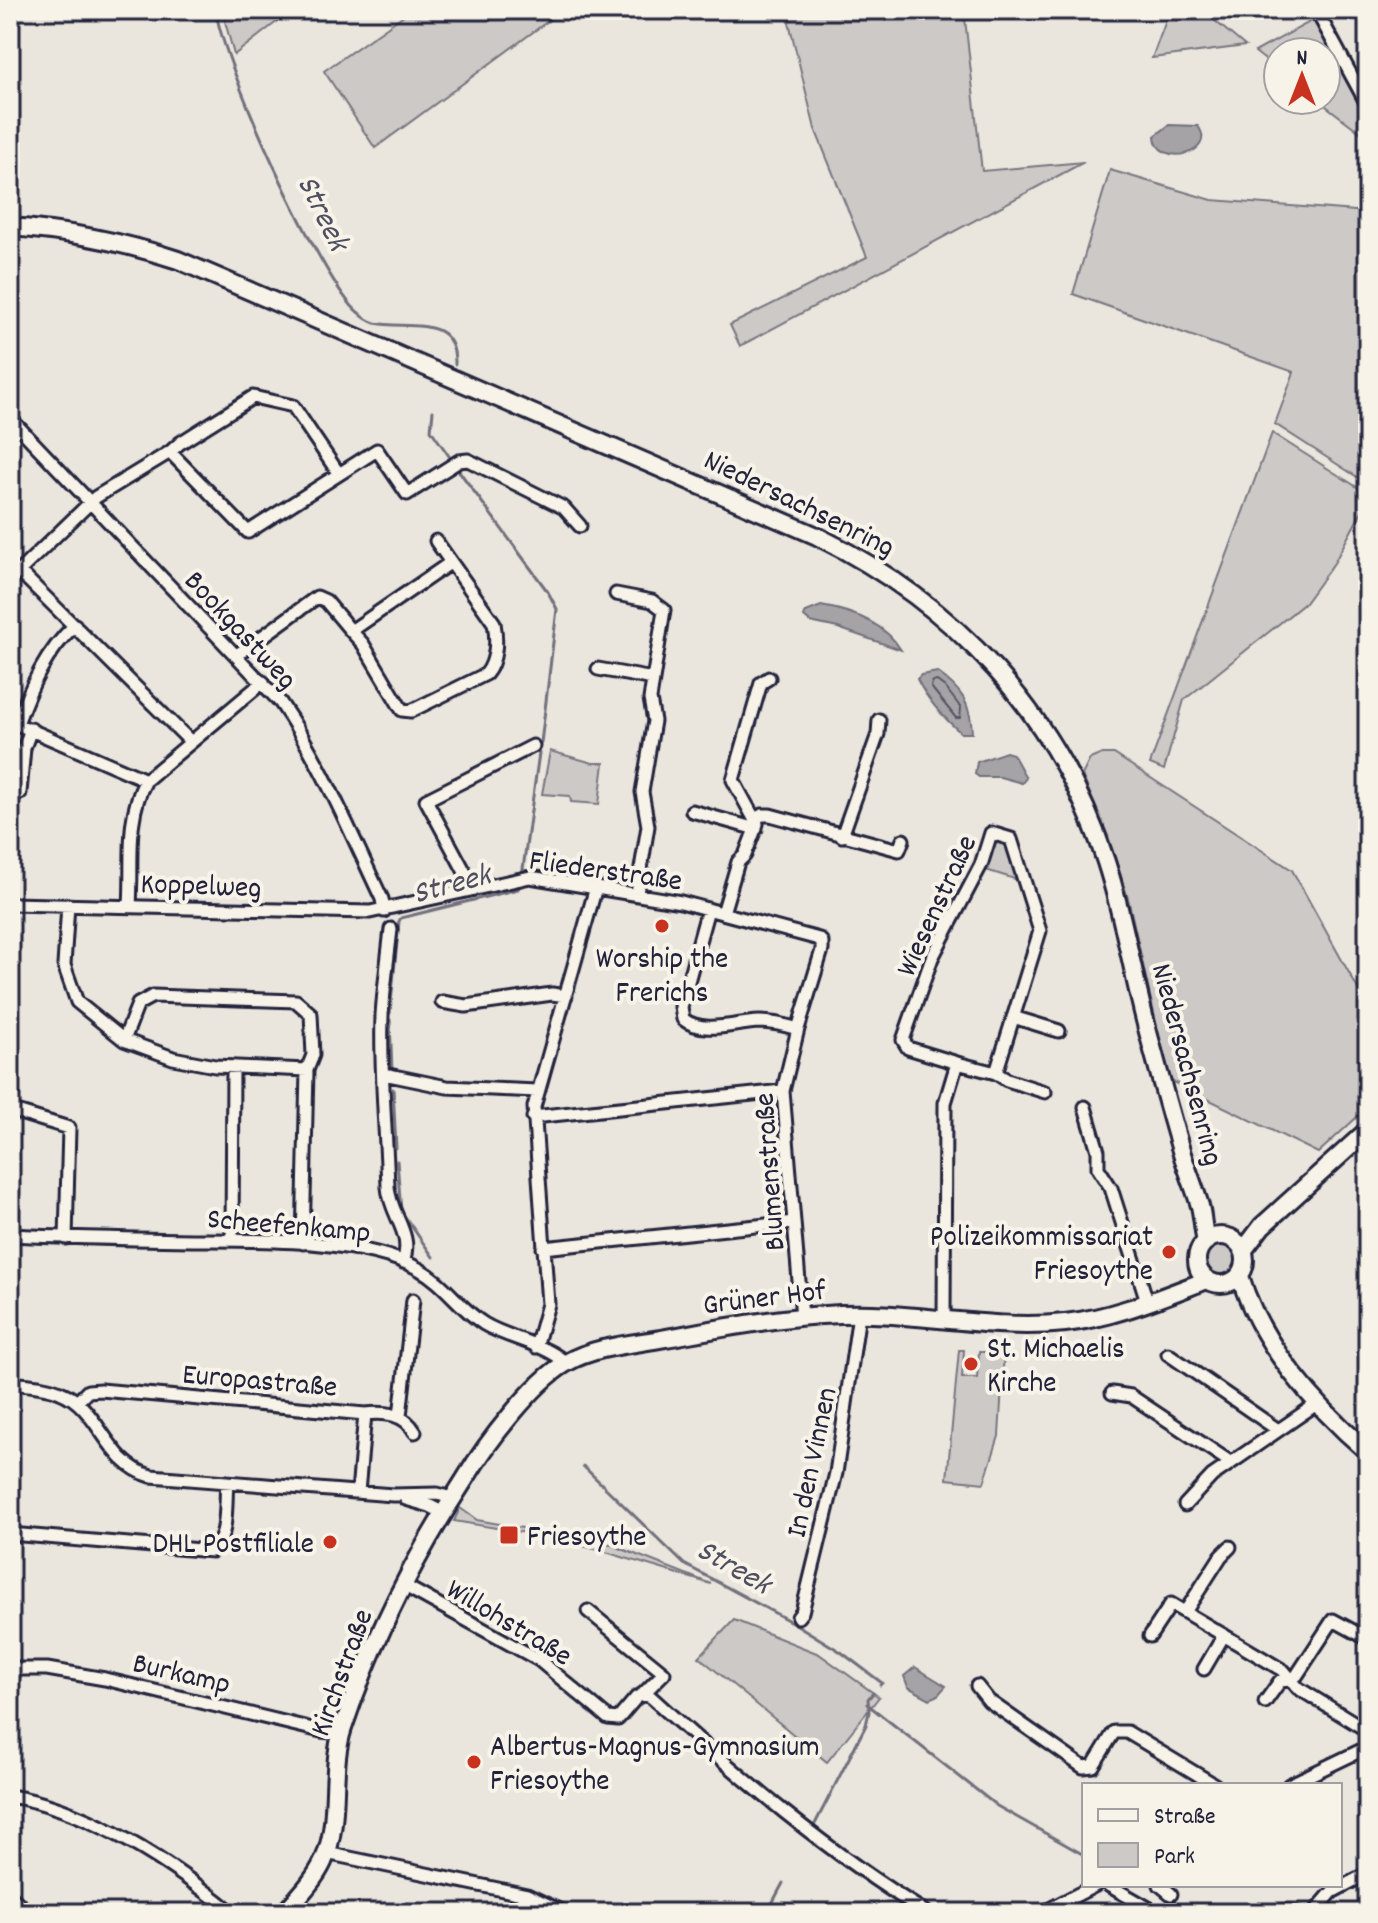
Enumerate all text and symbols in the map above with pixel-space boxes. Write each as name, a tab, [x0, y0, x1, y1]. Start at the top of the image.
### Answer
north arrow	[1262, 36, 1342, 116]
text: N	[1297, 44, 1308, 75]
water label: Streek	[283, 169, 360, 262]
street label: Niedersachsenring	[695, 441, 901, 571]
street label: Bookgastweg	[172, 563, 306, 702]
street label: Wiesenstraße	[887, 829, 991, 985]
street label: Fliederstraße	[526, 841, 685, 905]
water label: Streek	[408, 854, 499, 919]
street label: Koppelweg	[140, 865, 262, 912]
marker: Worship the Frerichs	[653, 917, 671, 935]
place label: Worship the Frerichs	[596, 940, 728, 1017]
street label: Niedersachsenring	[1137, 959, 1232, 1171]
street label: Blumenstraße	[746, 1091, 799, 1252]
street label: Scheefenkamp	[205, 1200, 372, 1257]
place label: Polizeikommissariat Friesoythe	[930, 1218, 1153, 1295]
marker: Polizeikommissariat Friesoythe	[1160, 1243, 1178, 1261]
street label: Grüner Hof	[701, 1271, 830, 1329]
place label: St. Michaelis Kirche	[987, 1330, 1125, 1407]
street label: Europastraße	[180, 1355, 339, 1412]
marker: St. Michaelis Kirche	[962, 1355, 980, 1373]
street label: In den Vinnen	[777, 1384, 851, 1542]
place label: Friesoythe	[527, 1518, 646, 1561]
marker: Friesoythe	[498, 1524, 520, 1546]
place label: DHL Postfiliale	[152, 1525, 314, 1568]
water label: Streek	[687, 1530, 781, 1610]
marker: DHL Postfiliale	[321, 1533, 339, 1551]
street label: Willohstraße	[436, 1570, 579, 1679]
street label: Kirchstraße	[301, 1604, 387, 1743]
street label: Burkamp	[128, 1644, 234, 1708]
place label: Albertus-Magnus-Gymnasium Friesoythe	[490, 1728, 820, 1805]
marker: Albertus-Magnus-Gymnasium Friesoythe	[465, 1753, 483, 1771]
legend	[1082, 1783, 1342, 1887]
text: Straße	[1154, 1801, 1216, 1835]
text: Park	[1154, 1841, 1195, 1875]

